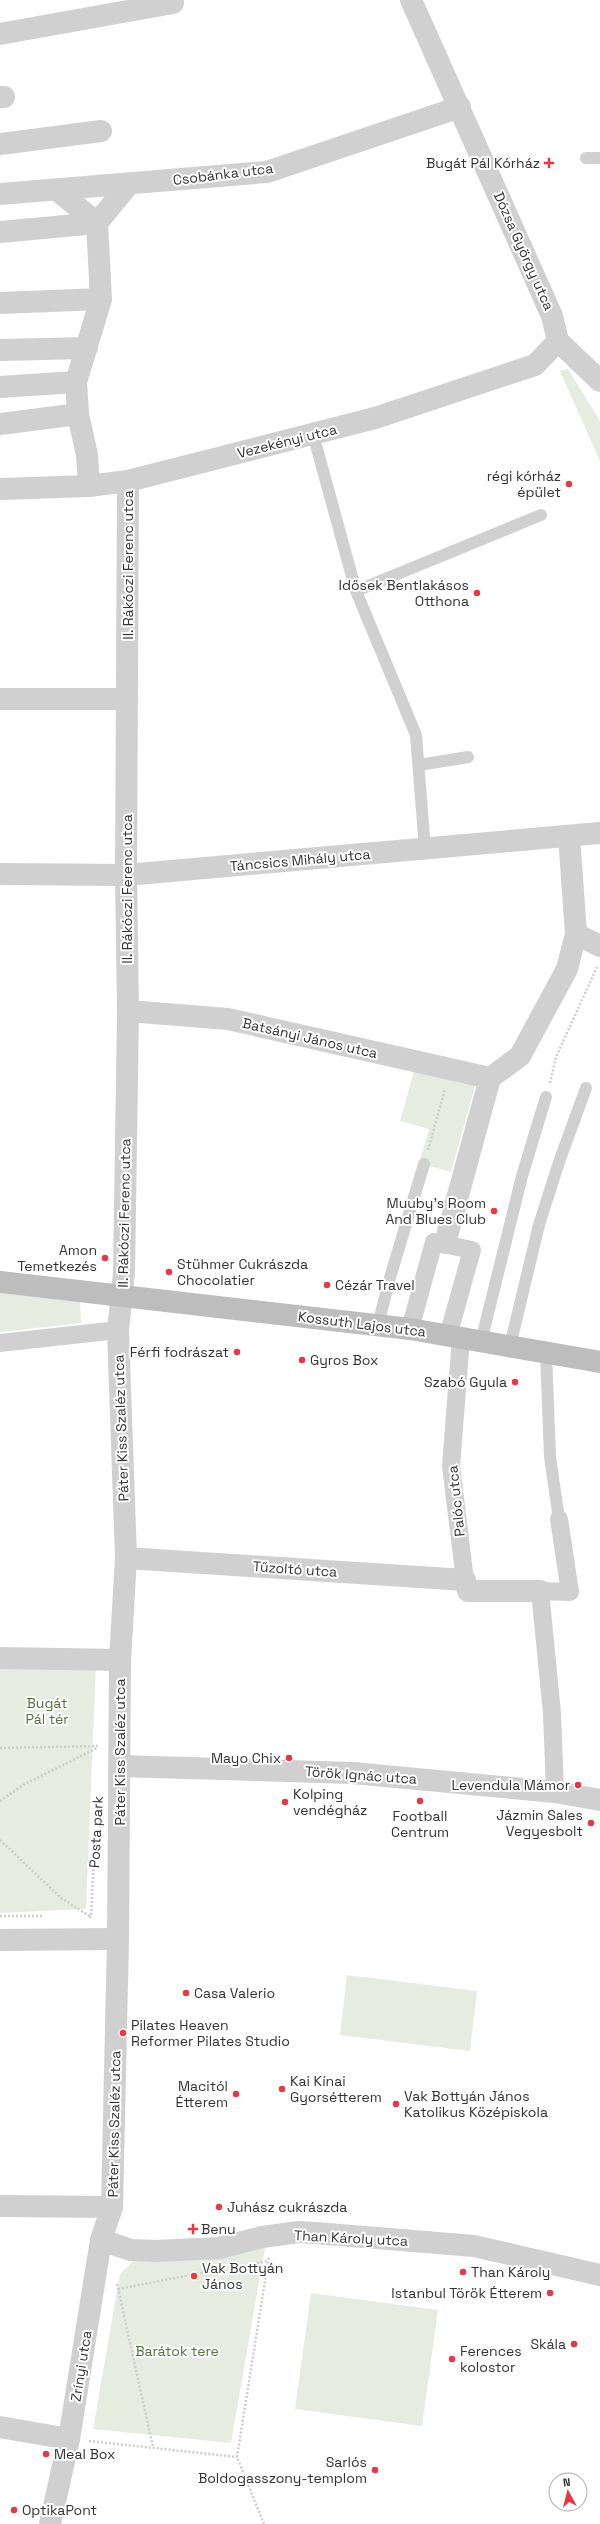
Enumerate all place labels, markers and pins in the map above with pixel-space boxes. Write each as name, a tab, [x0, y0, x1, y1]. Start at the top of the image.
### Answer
place label: Bugát Pál Kórház	[426, 154, 540, 172]
marker: Bugát Pál Kórház	[543, 157, 555, 169]
place label: régi kórház épület	[487, 467, 561, 501]
marker: régi kórház épület	[564, 479, 574, 489]
place label: Idősek Bentlakásos Otthona	[338, 576, 469, 610]
marker: Idősek Bentlakásos Otthona	[472, 588, 482, 598]
place label: Muuby's Room And Blues Club	[385, 1194, 486, 1228]
marker: Muuby's Room And Blues Club	[489, 1206, 499, 1216]
place label: Amon Temetkezés	[18, 1241, 97, 1275]
marker: Amon Temetkezés	[100, 1253, 110, 1263]
place label: Stühmer Cukrászda Chocolatier	[177, 1255, 308, 1289]
marker: Stühmer Cukrászda Chocolatier	[164, 1267, 174, 1277]
place label: Cézár Travel	[335, 1276, 415, 1294]
marker: Cézár Travel	[322, 1280, 332, 1290]
place label: Férfi fodrászat	[130, 1343, 229, 1361]
marker: Férfi fodrászat	[232, 1347, 242, 1357]
place label: Gyros Box	[310, 1351, 378, 1369]
marker: Gyros Box	[297, 1355, 307, 1365]
place label: Szabó Gyula	[424, 1373, 507, 1391]
marker: Szabó Gyula	[510, 1377, 520, 1387]
place label: Mayo Chix	[211, 1749, 281, 1767]
marker: Mayo Chix	[284, 1753, 294, 1763]
place label: Levendula Mámor	[451, 1776, 570, 1794]
marker: Levendula Mámor	[573, 1780, 583, 1790]
place label: Kolping vendégház	[293, 1785, 367, 1819]
marker: Football Centrum	[415, 1796, 425, 1806]
marker: Kolping vendégház	[280, 1797, 290, 1807]
place label: Jázmin Sales Vegyesbolt	[496, 1806, 583, 1840]
place label: Football Centrum	[391, 1807, 449, 1841]
marker: Jázmin Sales Vegyesbolt	[586, 1818, 596, 1828]
place label: Casa Valerio	[194, 1984, 275, 2002]
marker: Casa Valerio	[181, 1988, 191, 1998]
place label: Pilates Heaven Reformer Pilates Studio	[131, 2016, 290, 2050]
marker: Pilates Heaven Reformer Pilates Studio	[118, 2028, 128, 2038]
place label: Kai Kínai Gyorsétterem	[290, 2072, 382, 2106]
place label: Macitól Étterem	[176, 2077, 228, 2111]
marker: Kai Kínai Gyorsétterem	[277, 2084, 287, 2094]
place label: Vak Bottyán János Katolikus Középiskola	[404, 2087, 548, 2121]
marker: Macitól Étterem	[231, 2089, 241, 2099]
marker: Vak Bottyán János Katolikus Középiskola	[391, 2099, 401, 2109]
place label: Juhász cukrászda	[227, 2198, 347, 2216]
marker: Juhász cukrászda	[214, 2202, 224, 2212]
place label: Benu	[201, 2220, 236, 2238]
marker: Benu	[188, 2224, 198, 2234]
place label: Vak Bottyán János	[202, 2259, 283, 2293]
place label: Than Károly	[471, 2263, 550, 2281]
marker: Than Károly	[458, 2267, 468, 2277]
marker: Vak Bottyán János	[189, 2271, 199, 2281]
place label: Istanbul Török Étterem	[391, 2284, 542, 2302]
marker: Istanbul Török Étterem	[545, 2288, 555, 2298]
place label: Skála	[531, 2335, 566, 2353]
marker: Skála	[569, 2339, 579, 2349]
place label: Ferences kolostor	[460, 2342, 522, 2376]
marker: Ferences kolostor	[447, 2354, 457, 2364]
place label: Meal Box	[54, 2445, 115, 2463]
marker: Meal Box	[41, 2449, 51, 2459]
place label: Sarlós Boldogasszony-templom	[198, 2453, 367, 2487]
marker: Sarlós Boldogasszony-templom	[370, 2465, 380, 2475]
place label: OptikaPont	[22, 2501, 97, 2519]
marker: OptikaPont	[9, 2505, 19, 2515]

